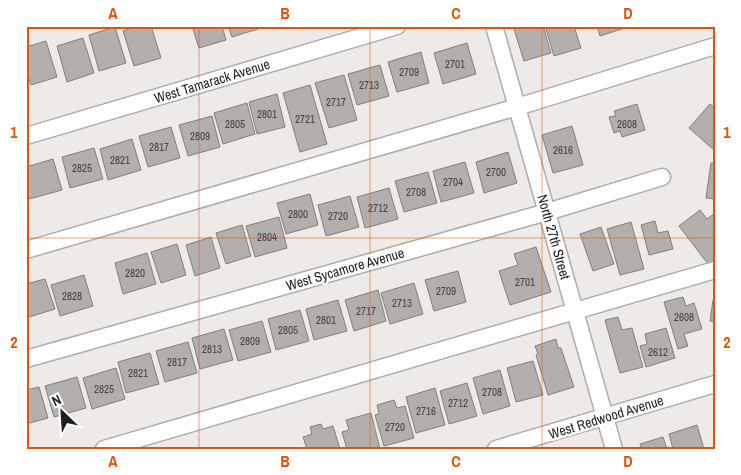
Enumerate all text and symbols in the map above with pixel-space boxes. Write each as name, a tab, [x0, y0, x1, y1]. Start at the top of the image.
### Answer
text: A	[108, 2, 118, 24]
text: B	[280, 2, 290, 24]
text: C	[451, 2, 461, 24]
text: D	[623, 2, 633, 24]
street label: West Tamarack Avenue	[152, 55, 272, 107]
house number: 2701	[445, 57, 465, 71]
house number: 2709	[399, 65, 419, 79]
house number: 2713	[359, 78, 379, 92]
house number: 2717	[326, 95, 346, 109]
house number: 2801	[257, 107, 277, 121]
house number: 2721	[295, 112, 315, 126]
house number: 2805	[225, 117, 245, 131]
house number: 2608	[617, 117, 637, 131]
text: 1	[10, 121, 18, 143]
text: 1	[723, 121, 731, 143]
house number: 2809	[190, 129, 210, 143]
house number: 2817	[149, 140, 169, 154]
house number: 2616	[553, 143, 573, 157]
house number: 2821	[110, 153, 130, 167]
house number: 2825	[72, 161, 92, 175]
house number: 2700	[486, 165, 506, 179]
house number: 2704	[443, 175, 463, 189]
house number: 2708	[406, 185, 426, 199]
street label: North 27th Street	[533, 192, 575, 282]
house number: 2712	[368, 201, 388, 215]
house number: 2800	[288, 207, 308, 221]
house number: 2720	[328, 209, 348, 223]
house number: 2804	[257, 230, 277, 244]
street label: West Sycamore Avenue	[284, 244, 406, 294]
house number: 2820	[125, 266, 145, 280]
house number: 2701	[515, 275, 535, 289]
house number: 2709	[436, 284, 456, 298]
house number: 2828	[62, 289, 82, 303]
house number: 2713	[392, 296, 412, 310]
house number: 2717	[356, 304, 376, 318]
house number: 2608	[674, 310, 694, 324]
house number: 2801	[316, 313, 336, 327]
house number: 2805	[278, 323, 298, 337]
text: 2	[10, 331, 18, 353]
text: 2	[723, 331, 731, 353]
house number: 2809	[240, 334, 260, 348]
house number: 2813	[202, 342, 222, 356]
house number: 2612	[648, 345, 668, 359]
house number: 2817	[167, 355, 187, 369]
house number: 2821	[128, 366, 148, 380]
house number: 2825	[94, 382, 114, 396]
house number: 2708	[482, 385, 502, 399]
north arrow	[38, 388, 88, 438]
text: N	[49, 390, 64, 410]
street label: West Redwood Avenue	[546, 391, 666, 443]
house number: 2712	[448, 396, 468, 410]
house number: 2716	[416, 404, 436, 418]
house number: 2720	[385, 420, 405, 434]
text: A	[108, 450, 118, 472]
text: B	[280, 450, 290, 472]
text: C	[451, 450, 461, 472]
text: D	[623, 450, 633, 472]

